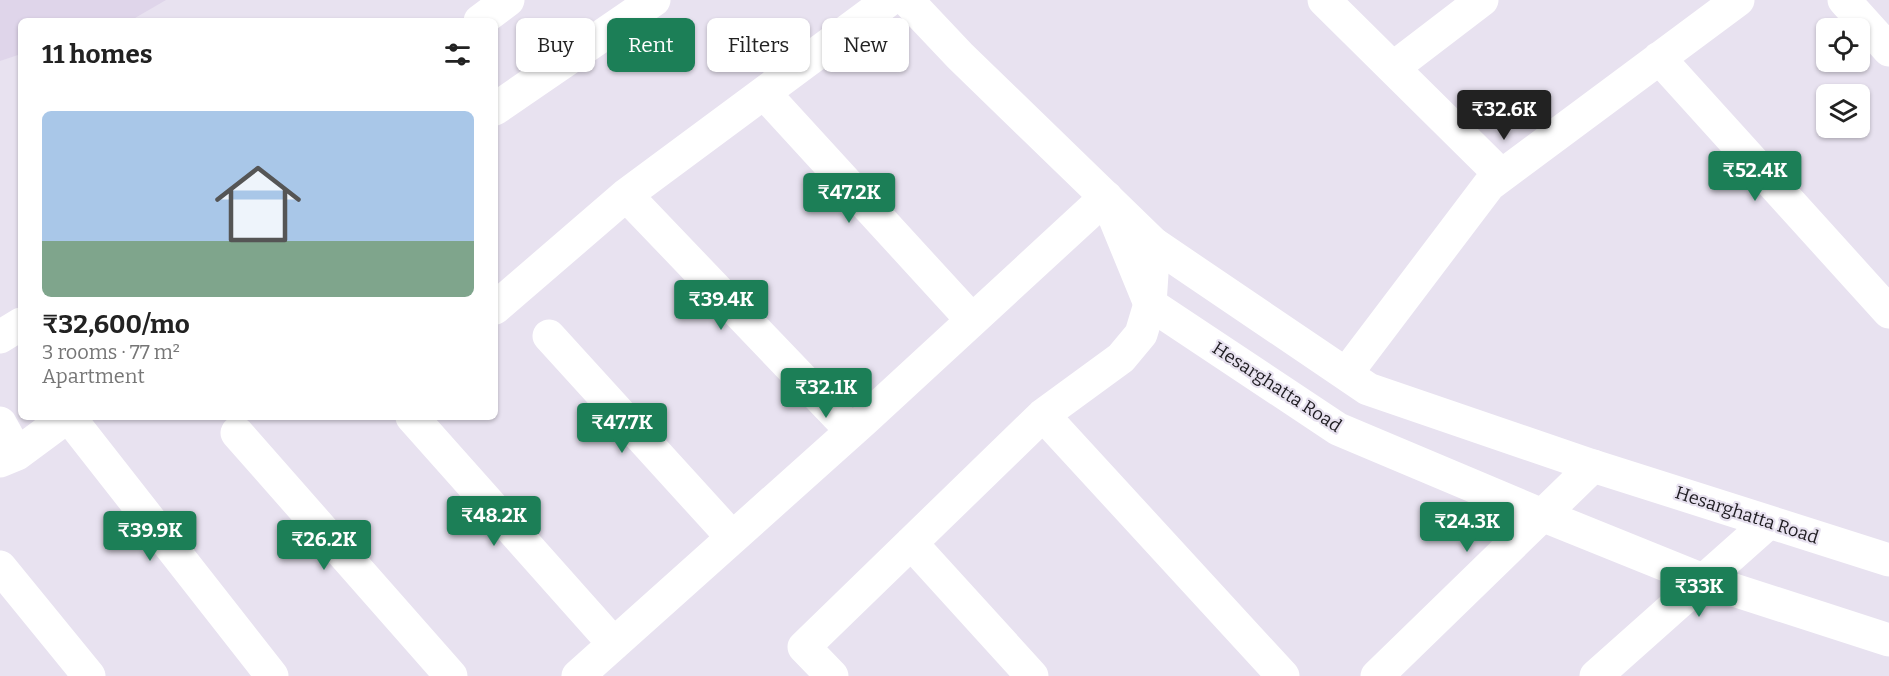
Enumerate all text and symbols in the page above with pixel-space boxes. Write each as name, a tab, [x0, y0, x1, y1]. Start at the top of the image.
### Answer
chip: Buy	[516, 18, 595, 72]
chip: Rent	[607, 18, 695, 72]
chip: Filters	[707, 18, 810, 72]
chip: New	[822, 18, 909, 72]
map controls	[1816, 18, 1870, 138]
button: locate	[1816, 18, 1870, 72]
icon: filters	[441, 38, 474, 71]
text: 11 homes	[42, 39, 153, 70]
button: layers	[1816, 84, 1870, 138]
pin: ₹32.6K	[1455, 90, 1553, 141]
text: ₹32.6K	[1471, 97, 1537, 121]
icon: home	[204, 150, 312, 258]
pin: ₹52.4K	[1706, 151, 1804, 202]
text: ₹52.4K	[1722, 158, 1788, 182]
pin: ₹47.2K	[800, 173, 898, 224]
text: ₹47.2K	[817, 180, 881, 204]
pin: ₹39.4K	[672, 280, 770, 331]
text: ₹39.4K	[688, 287, 754, 311]
text: ₹32,600/mo	[42, 309, 190, 340]
street label: Hesarghatta Road	[1208, 337, 1346, 437]
text: 3 rooms · 77 m²	[42, 340, 180, 364]
text: Apartment	[42, 364, 145, 388]
pin: ₹32.1K	[777, 368, 875, 419]
text: ₹32.1K	[795, 375, 857, 399]
pin: ₹47.7K	[573, 403, 671, 454]
text: ₹47.7K	[591, 410, 653, 434]
street label: Hesarghatta Road	[1673, 481, 1822, 549]
pin: ₹48.2K	[445, 496, 543, 547]
pin: ₹24.3K	[1418, 502, 1516, 553]
text: ₹48.2K	[461, 503, 527, 527]
text: ₹24.3K	[1434, 509, 1500, 533]
pin: ₹39.9K	[101, 511, 199, 562]
text: ₹39.9K	[117, 518, 183, 542]
pin: ₹26.2K	[275, 520, 373, 571]
text: ₹26.2K	[291, 527, 357, 551]
pin: ₹33K	[1663, 567, 1735, 618]
text: ₹33K	[1674, 574, 1724, 598]

